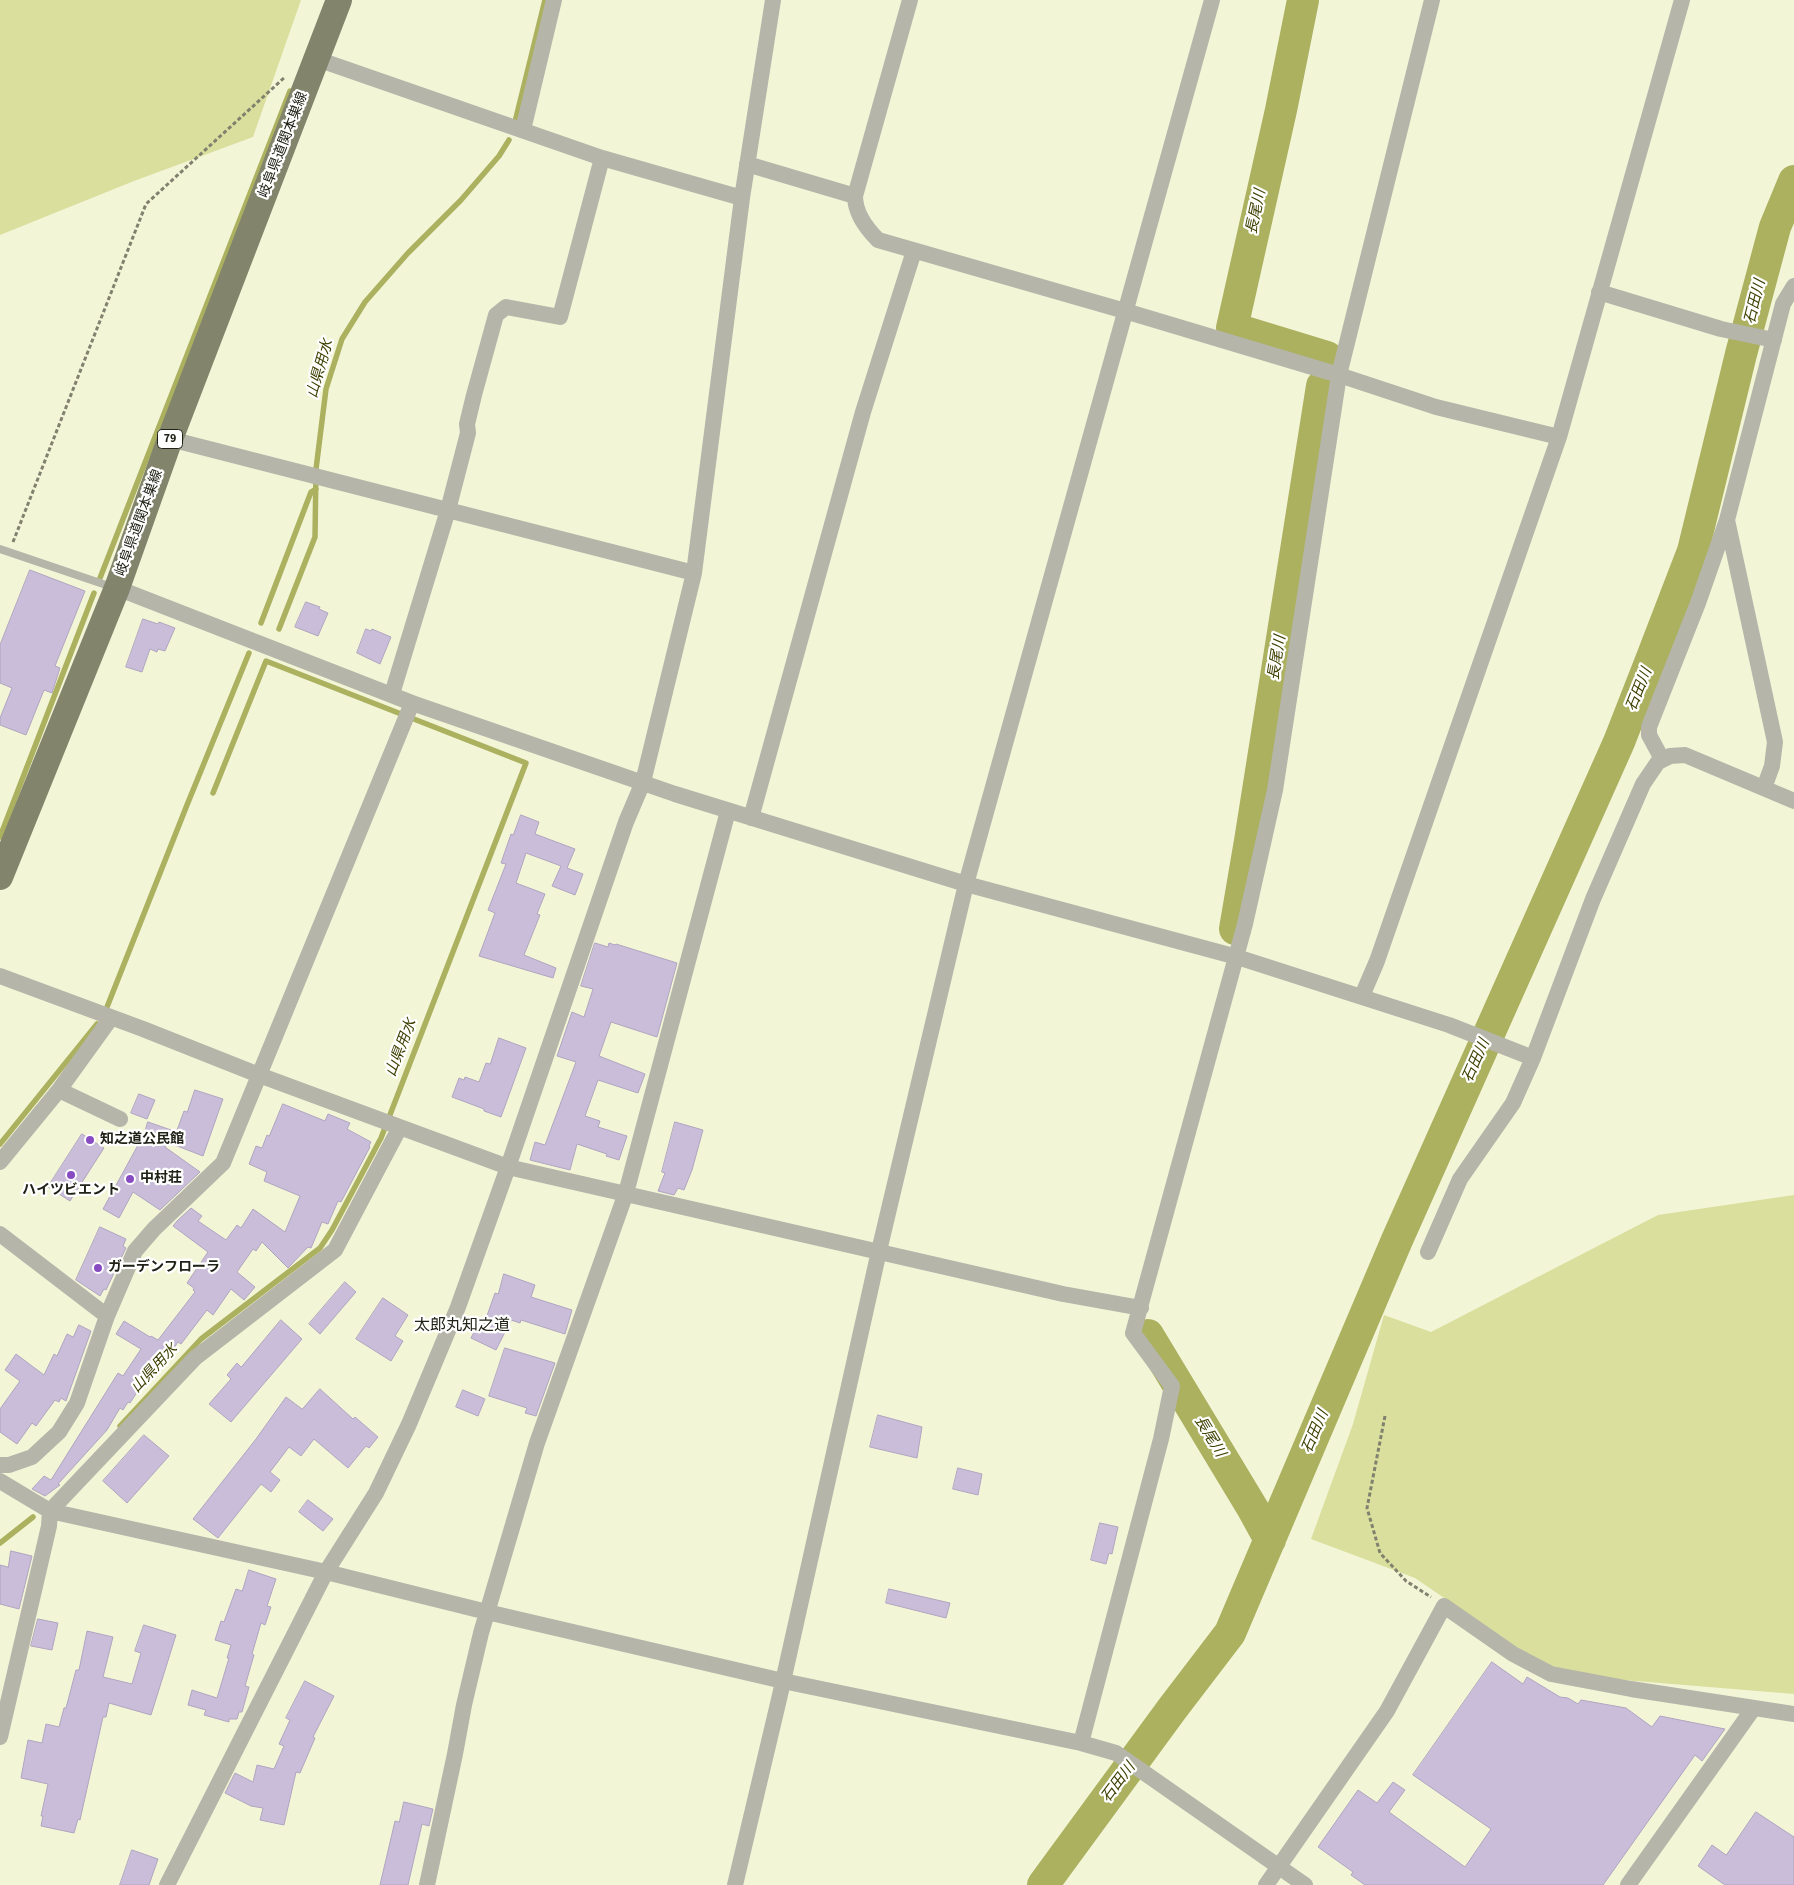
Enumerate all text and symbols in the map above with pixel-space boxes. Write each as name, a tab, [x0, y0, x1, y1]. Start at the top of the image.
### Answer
street label: 岐阜県道関本巣線	[256, 90, 312, 200]
water label: 長尾川	[1244, 188, 1270, 236]
water label: 石田川	[1742, 278, 1770, 326]
water label: 山県用水	[304, 338, 338, 400]
road number: 79	[158, 429, 182, 448]
street label: 岐阜県道関本巣線	[113, 468, 167, 578]
water label: 長尾川	[1266, 634, 1290, 682]
water label: 石田川	[1623, 666, 1657, 714]
water label: 山県用水	[383, 1017, 421, 1079]
water label: 石田川	[1460, 1037, 1494, 1085]
place label: 知之道公民館	[100, 1132, 184, 1148]
marker: 知之道公民館	[84, 1134, 96, 1146]
marker: ハイツビエント	[65, 1169, 77, 1181]
place label: 中村荘	[140, 1171, 182, 1187]
marker: 中村荘	[124, 1173, 136, 1185]
place label: ハイツビエント	[22, 1183, 120, 1199]
place label: ガーデンフローラ	[108, 1260, 220, 1276]
marker: ガーデンフローラ	[92, 1262, 104, 1274]
district label: 太郎丸知之道	[414, 1316, 510, 1336]
water label: 山県用水	[128, 1341, 182, 1397]
water label: 石田川	[1299, 1408, 1333, 1456]
water label: 長尾川	[1190, 1413, 1228, 1461]
water label: 石田川	[1098, 1760, 1140, 1806]

